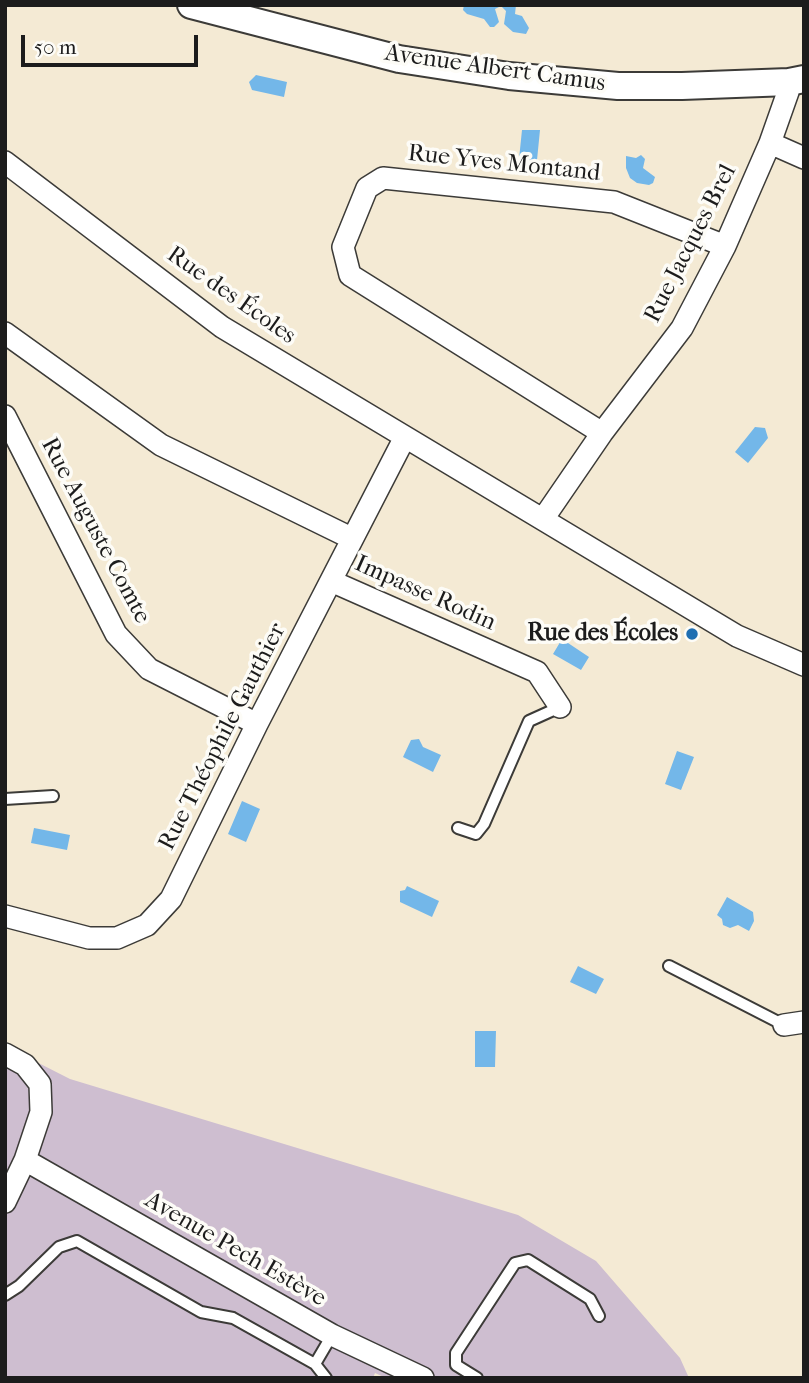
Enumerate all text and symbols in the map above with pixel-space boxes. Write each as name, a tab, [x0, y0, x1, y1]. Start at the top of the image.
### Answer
scale bar	[24, 21, 201, 65]
text: 50 m	[34, 35, 77, 59]
street label: Avenue Albert Camus	[383, 39, 607, 99]
street label: Rue Yves Montand	[406, 140, 602, 188]
street label: Rue Jacques Brel	[639, 160, 743, 328]
street label: Rue des Écoles	[161, 241, 301, 351]
street label: Rue Auguste Comte	[34, 433, 156, 629]
street label: Impasse Rodin	[350, 550, 500, 638]
street label: Rue Théophile Gauthier	[153, 619, 293, 855]
place label: Rue des Écoles	[527, 620, 678, 648]
marker: Rue des Écoles	[684, 626, 700, 642]
street label: Avenue Pech Estève	[139, 1186, 331, 1314]

